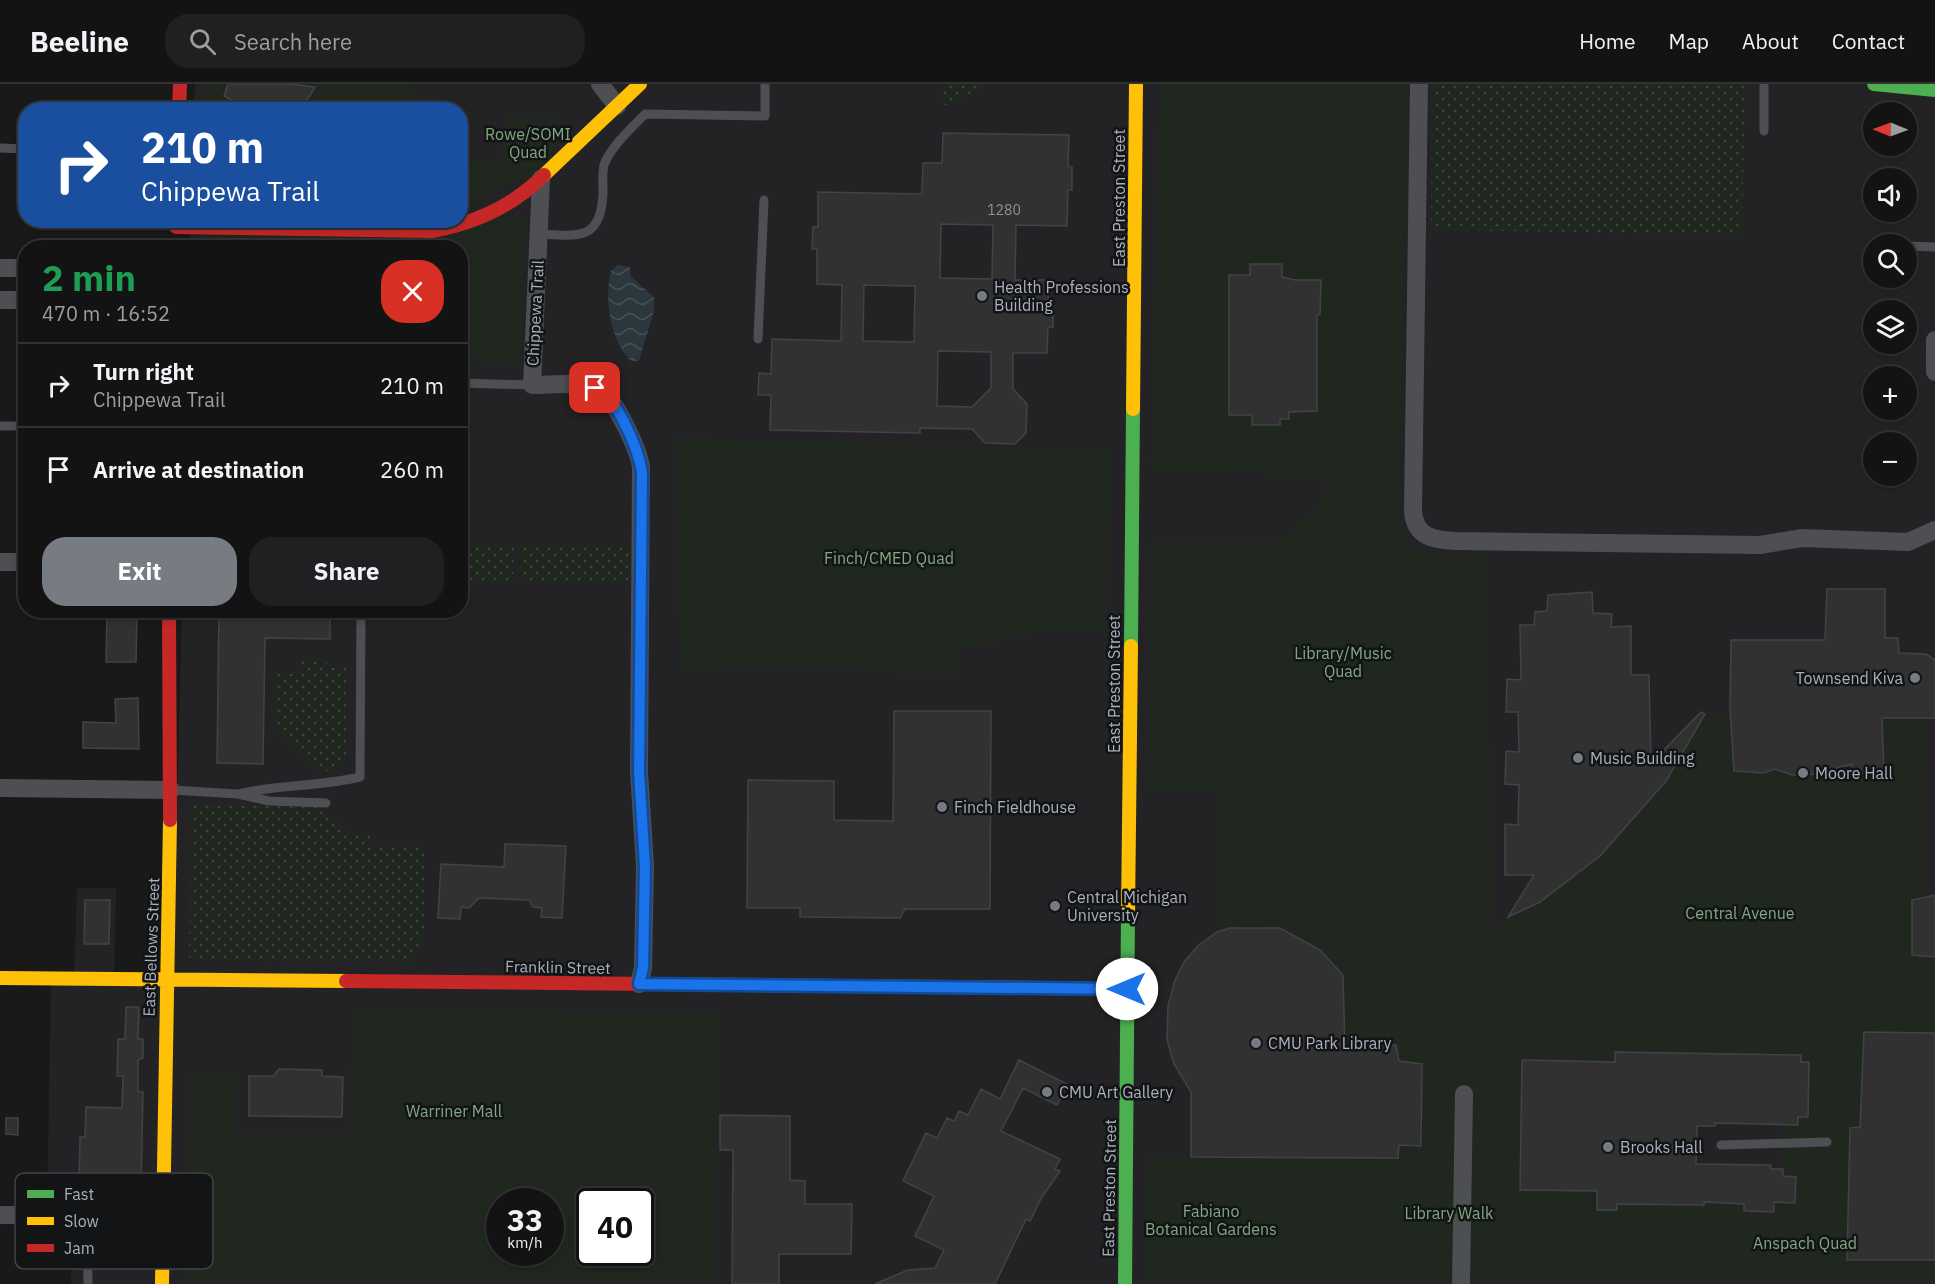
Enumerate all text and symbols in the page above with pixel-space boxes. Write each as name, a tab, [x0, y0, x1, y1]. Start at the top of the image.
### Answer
search box	[165, 14, 585, 68]
text: Beeline	[30, 23, 129, 60]
icon: search	[186, 25, 219, 58]
text: Search here	[234, 27, 352, 56]
text: Home	[1579, 27, 1636, 55]
text: Map	[1669, 27, 1709, 55]
text: About	[1742, 27, 1799, 55]
text: Contact	[1832, 27, 1905, 55]
north arrow	[1863, 102, 1917, 156]
map controls	[1863, 102, 1917, 486]
text: 210 m	[141, 120, 264, 175]
park label: Rowe/SOMI Quad	[485, 124, 571, 162]
icon: right	[42, 126, 120, 204]
street label: East Preston Street	[1109, 129, 1129, 267]
button: sound	[1863, 168, 1917, 222]
text: Chippewa Trail	[141, 173, 320, 208]
house number: 1280	[987, 201, 1021, 219]
button: search	[1863, 234, 1917, 288]
text: 2 min	[42, 254, 136, 301]
button: close	[381, 260, 444, 323]
street label: Chippewa Trail	[522, 260, 548, 366]
place label: Health Professions Building	[994, 277, 1129, 315]
marker: Health Professions Building	[975, 289, 989, 303]
text: 470 m · 16:52	[42, 300, 170, 327]
button: layers	[1863, 300, 1917, 354]
text: Turn right	[93, 357, 194, 386]
pin	[569, 362, 620, 413]
button: +	[1863, 366, 1917, 420]
icon: right	[42, 369, 75, 402]
text: 210 m	[380, 371, 444, 400]
icon: arrive	[578, 371, 611, 404]
text: Chippewa Trail	[93, 386, 225, 413]
button: −	[1863, 432, 1917, 486]
icon: arrive	[42, 453, 75, 486]
text: Arrive at destination	[93, 455, 304, 484]
text: 260 m	[380, 455, 444, 484]
button: Exit	[42, 537, 237, 606]
button: Share	[249, 537, 444, 606]
park label: Finch/CMED Quad	[824, 548, 954, 568]
street label: East Preston Street	[1104, 615, 1124, 753]
park label: Library/Music Quad	[1294, 643, 1392, 681]
place label: Townsend Kiva	[1795, 668, 1903, 688]
marker: Townsend Kiva	[1908, 671, 1922, 685]
place label: Music Building	[1590, 748, 1695, 768]
marker: Music Building	[1571, 751, 1585, 765]
place label: Moore Hall	[1815, 763, 1893, 783]
marker: Moore Hall	[1796, 766, 1810, 780]
place label: Finch Fieldhouse	[954, 797, 1076, 817]
marker: Finch Fieldhouse	[935, 800, 949, 814]
street label: East Bellows Street	[139, 877, 163, 1017]
place label: Central Michigan University	[1067, 887, 1187, 925]
marker: Central Michigan University	[1048, 899, 1062, 913]
park label: Central Avenue	[1685, 903, 1795, 923]
street label: Franklin Street	[505, 956, 611, 978]
position arrow	[1095, 957, 1159, 1021]
place label: CMU Park Library	[1268, 1033, 1391, 1053]
marker: CMU Park Library	[1249, 1036, 1263, 1050]
place label: CMU Art Gallery	[1059, 1082, 1173, 1102]
marker: CMU Art Gallery	[1040, 1085, 1054, 1099]
park label: Warriner Mall	[406, 1101, 502, 1121]
street label: East Preston Street	[1098, 1119, 1120, 1257]
place label: Brooks Hall	[1620, 1137, 1702, 1157]
marker: Brooks Hall	[1601, 1140, 1615, 1154]
legend	[15, 1173, 213, 1269]
text: Fast	[64, 1184, 94, 1204]
speed limit sign: 40	[576, 1188, 654, 1266]
text: 33	[507, 1200, 543, 1239]
park label: Fabiano Botanical Gardens	[1145, 1201, 1277, 1239]
park label: Library Walk	[1405, 1203, 1494, 1223]
text: Slow	[64, 1211, 99, 1231]
text: km/h	[507, 1233, 543, 1252]
park label: Anspach Quad	[1753, 1233, 1857, 1253]
text: Jam	[64, 1238, 95, 1258]

